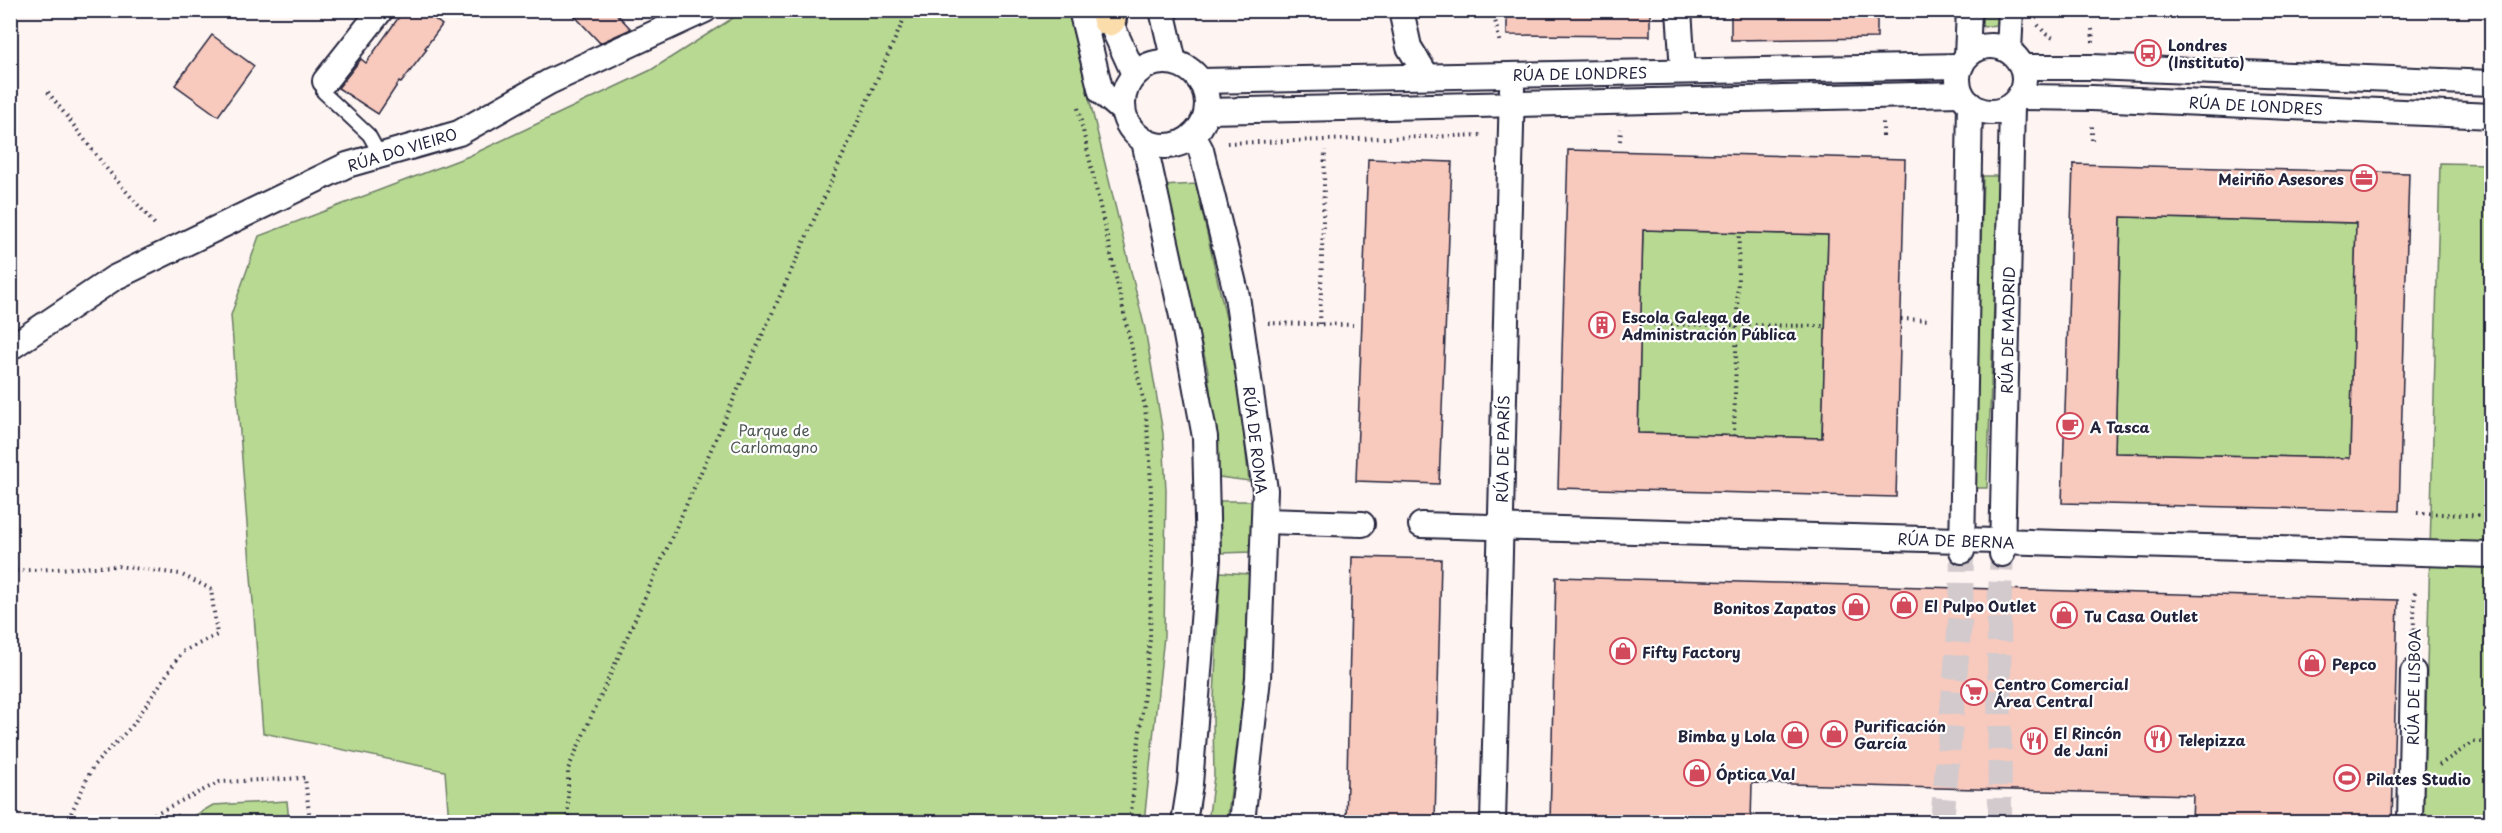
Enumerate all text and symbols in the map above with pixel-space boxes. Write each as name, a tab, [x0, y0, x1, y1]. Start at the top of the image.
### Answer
place label: Londres (Instituto)	[2168, 33, 2245, 73]
bus stop icon: Londres (Instituto)	[2133, 38, 2163, 68]
street label: RÚA DE LONDRES	[1513, 60, 1647, 86]
street label: RÚA DE LONDRES	[2188, 90, 2324, 120]
street label: RÚA DO VIEIRO	[344, 121, 460, 177]
office icon: Meiriño Asesores	[2349, 163, 2379, 193]
place label: Meiriño Asesores	[2218, 167, 2344, 190]
street label: RÚA DE MADRID	[1994, 266, 2020, 394]
place label: Escola Galega de Administración Pública	[1621, 305, 1797, 345]
building icon: Escola Galega de Administración Pública	[1587, 310, 1617, 340]
street label: RÚA DE ROMA	[1238, 385, 1274, 495]
street label: RÚA DE PARÍS	[1490, 395, 1514, 503]
cafe icon: A Tasca	[2055, 411, 2085, 441]
place label: A Tasca	[2089, 415, 2150, 438]
park label: Parque de Carlomagno	[730, 418, 818, 458]
street label: RÚA DE BERNA	[1897, 526, 2015, 554]
shop icon: El Pulpo Outlet	[1889, 590, 1919, 620]
shop icon: Bonitos Zapatos	[1841, 592, 1871, 622]
place label: El Pulpo Outlet	[1924, 594, 2037, 617]
place label: Bonitos Zapatos	[1713, 596, 1836, 619]
shop icon: Tu Casa Outlet	[2049, 600, 2079, 630]
place label: Tu Casa Outlet	[2084, 604, 2198, 627]
street label: RÚA DE LISBOA	[2400, 628, 2426, 745]
shop icon: Fifty Factory	[1608, 636, 1638, 666]
place label: Fifty Factory	[1642, 640, 1741, 663]
shop icon: Pepco	[2297, 648, 2327, 678]
place label: Pepco	[2332, 652, 2376, 675]
place label: Centro Comercial Área Central	[1994, 672, 2128, 712]
supermarket icon: Centro Comercial Área Central	[1959, 677, 1989, 707]
place label: Purificación García	[1854, 714, 1946, 754]
shop icon: Purificación García	[1819, 719, 1849, 749]
shop icon: Bimba y Lola	[1780, 720, 1810, 750]
place label: El Rincón de Jani	[2054, 721, 2122, 761]
place label: Bimba y Lola	[1678, 724, 1776, 747]
restaurant icon: Telepizza	[2143, 724, 2173, 754]
restaurant icon: El Rincón de Jani	[2019, 726, 2049, 756]
place label: Telepizza	[2178, 728, 2246, 751]
shop icon: Óptica Val	[1682, 758, 1712, 788]
place label: Óptica Val	[1716, 762, 1795, 785]
sports icon: Pilates Studio	[2332, 763, 2362, 793]
place label: Pilates Studio	[2366, 767, 2471, 790]

